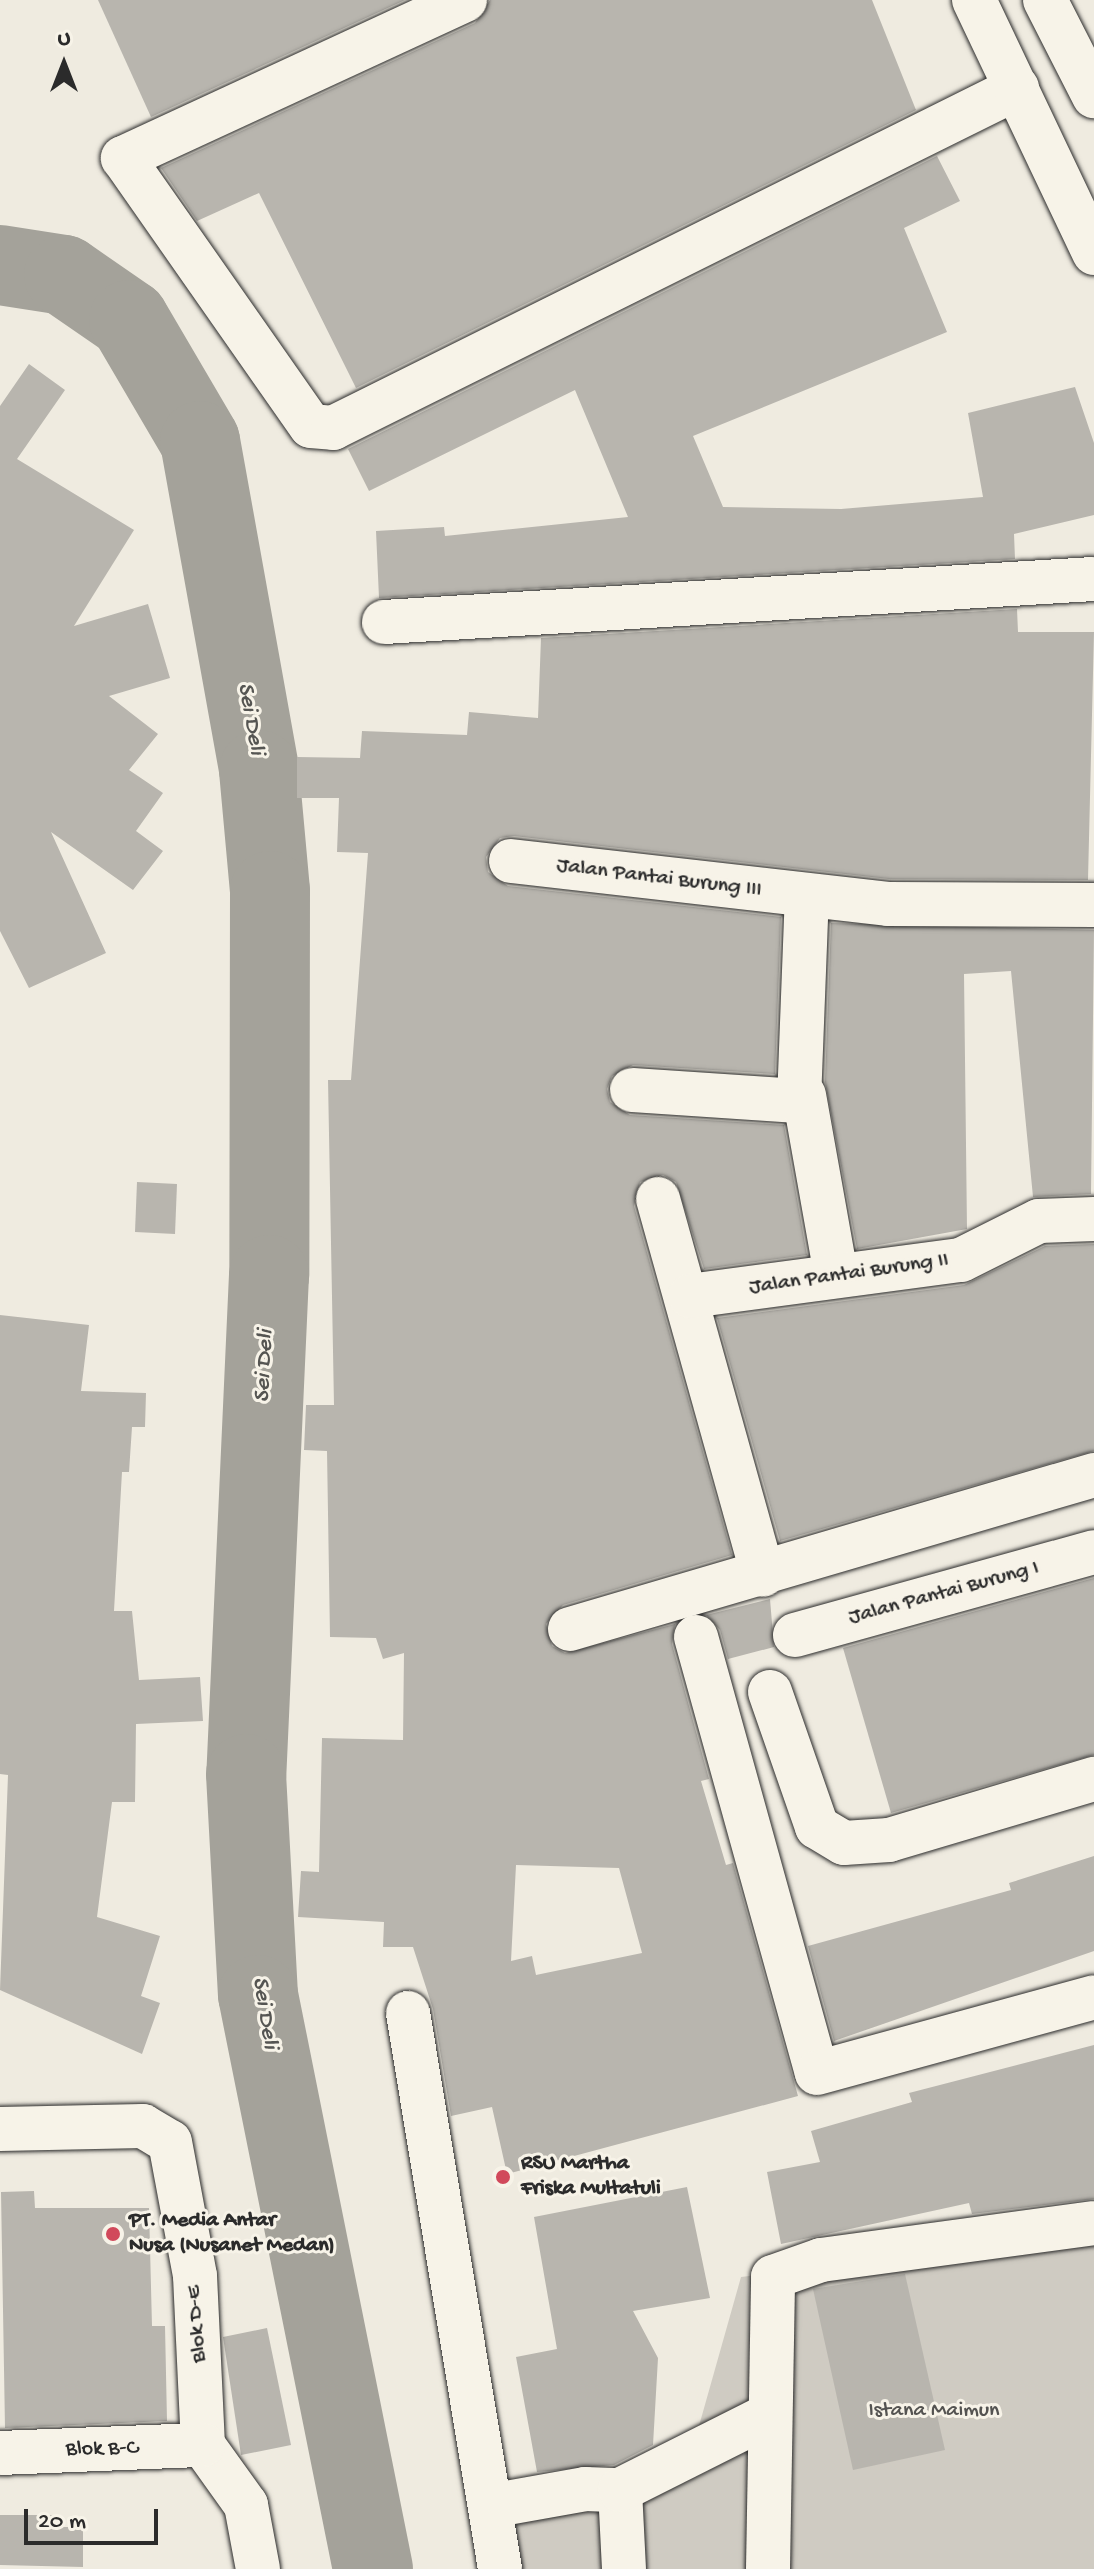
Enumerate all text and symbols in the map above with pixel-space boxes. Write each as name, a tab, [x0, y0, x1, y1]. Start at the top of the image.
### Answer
north arrow	[24, 24, 104, 104]
text: U	[58, 27, 70, 53]
water label: Sei Deli	[229, 681, 271, 757]
street label: Jalan Pantai Burung III	[555, 853, 763, 905]
street label: Jalan Pantai Burung II	[748, 1248, 950, 1302]
water label: Sei Deli	[249, 1329, 281, 1403]
street label: Jalan Pantai Burung I	[846, 1556, 1042, 1632]
water label: Sei Deli	[244, 1975, 284, 2051]
place label: RSU Martha Friska Multatuli	[521, 2151, 661, 2202]
marker: RSU Martha Friska Multatuli	[492, 2166, 514, 2188]
place label: PT. Media Antar Nusa (Nusanet Medan)	[129, 2208, 335, 2260]
marker: PT. Media Antar Nusa (Nusanet Medan)	[104, 2225, 122, 2243]
street label: Blok D-E	[182, 2284, 214, 2364]
park label: Istana Maimun	[868, 2399, 1000, 2425]
street label: Blok B-C	[65, 2436, 139, 2464]
scale bar	[28, 2493, 162, 2543]
text: 20 m	[38, 2508, 86, 2537]

